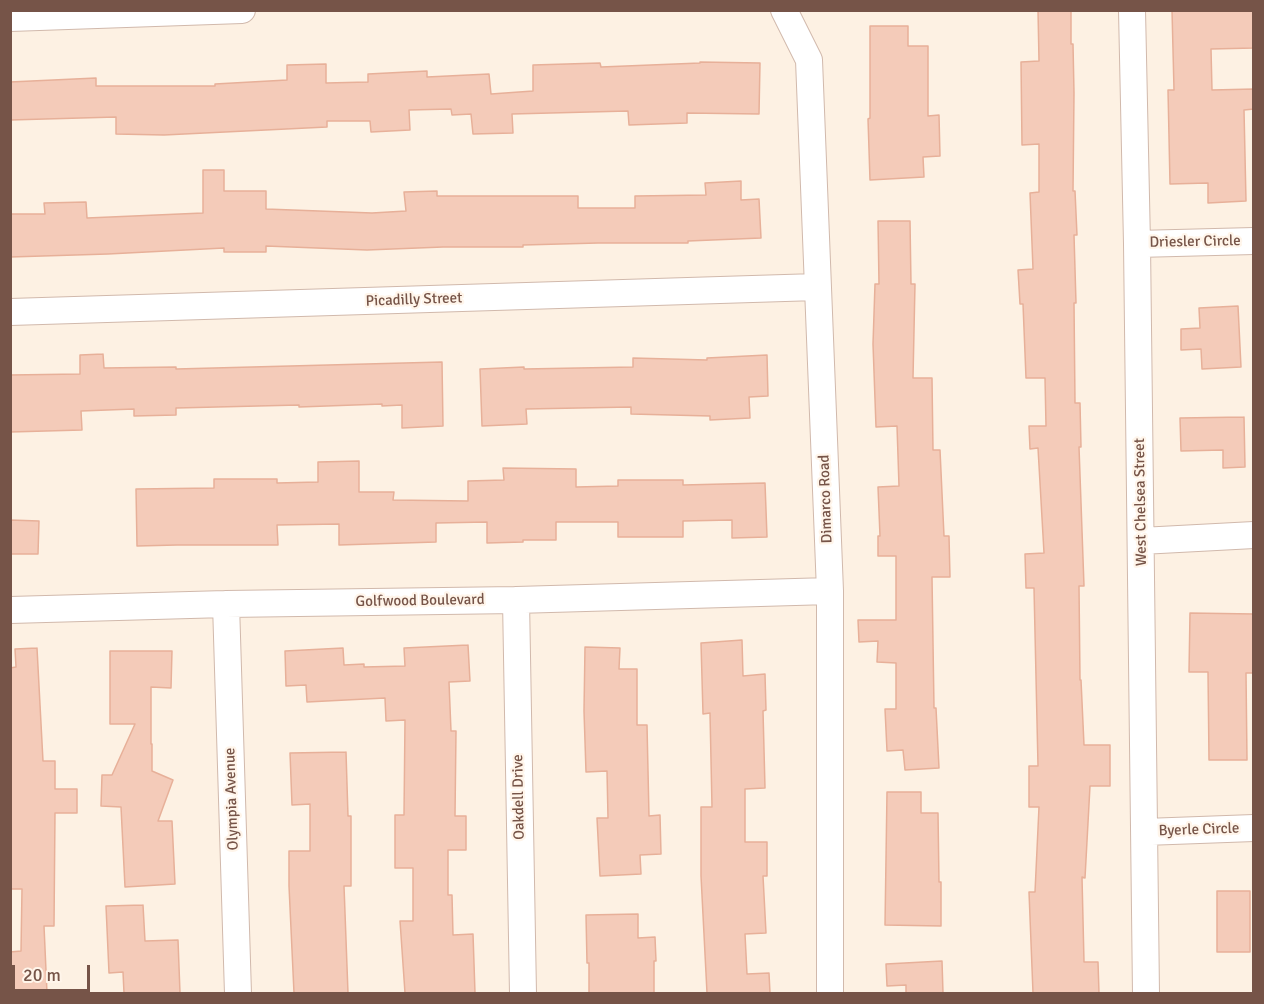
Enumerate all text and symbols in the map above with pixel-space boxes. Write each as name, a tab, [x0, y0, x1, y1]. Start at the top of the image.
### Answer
street label: Driesler Circle	[1149, 232, 1241, 252]
street label: Picadilly Street	[365, 289, 463, 311]
street label: West Chelsea Street	[1131, 438, 1151, 566]
street label: Dimarco Road	[815, 454, 837, 544]
street label: Golfwood Boulevard	[355, 591, 485, 611]
street label: Olympia Avenue	[221, 747, 243, 851]
street label: Oakdell Drive	[509, 754, 529, 840]
street label: Byerle Circle	[1158, 820, 1240, 840]
scale bar	[15, 953, 93, 991]
text: 20 m	[23, 964, 61, 986]

